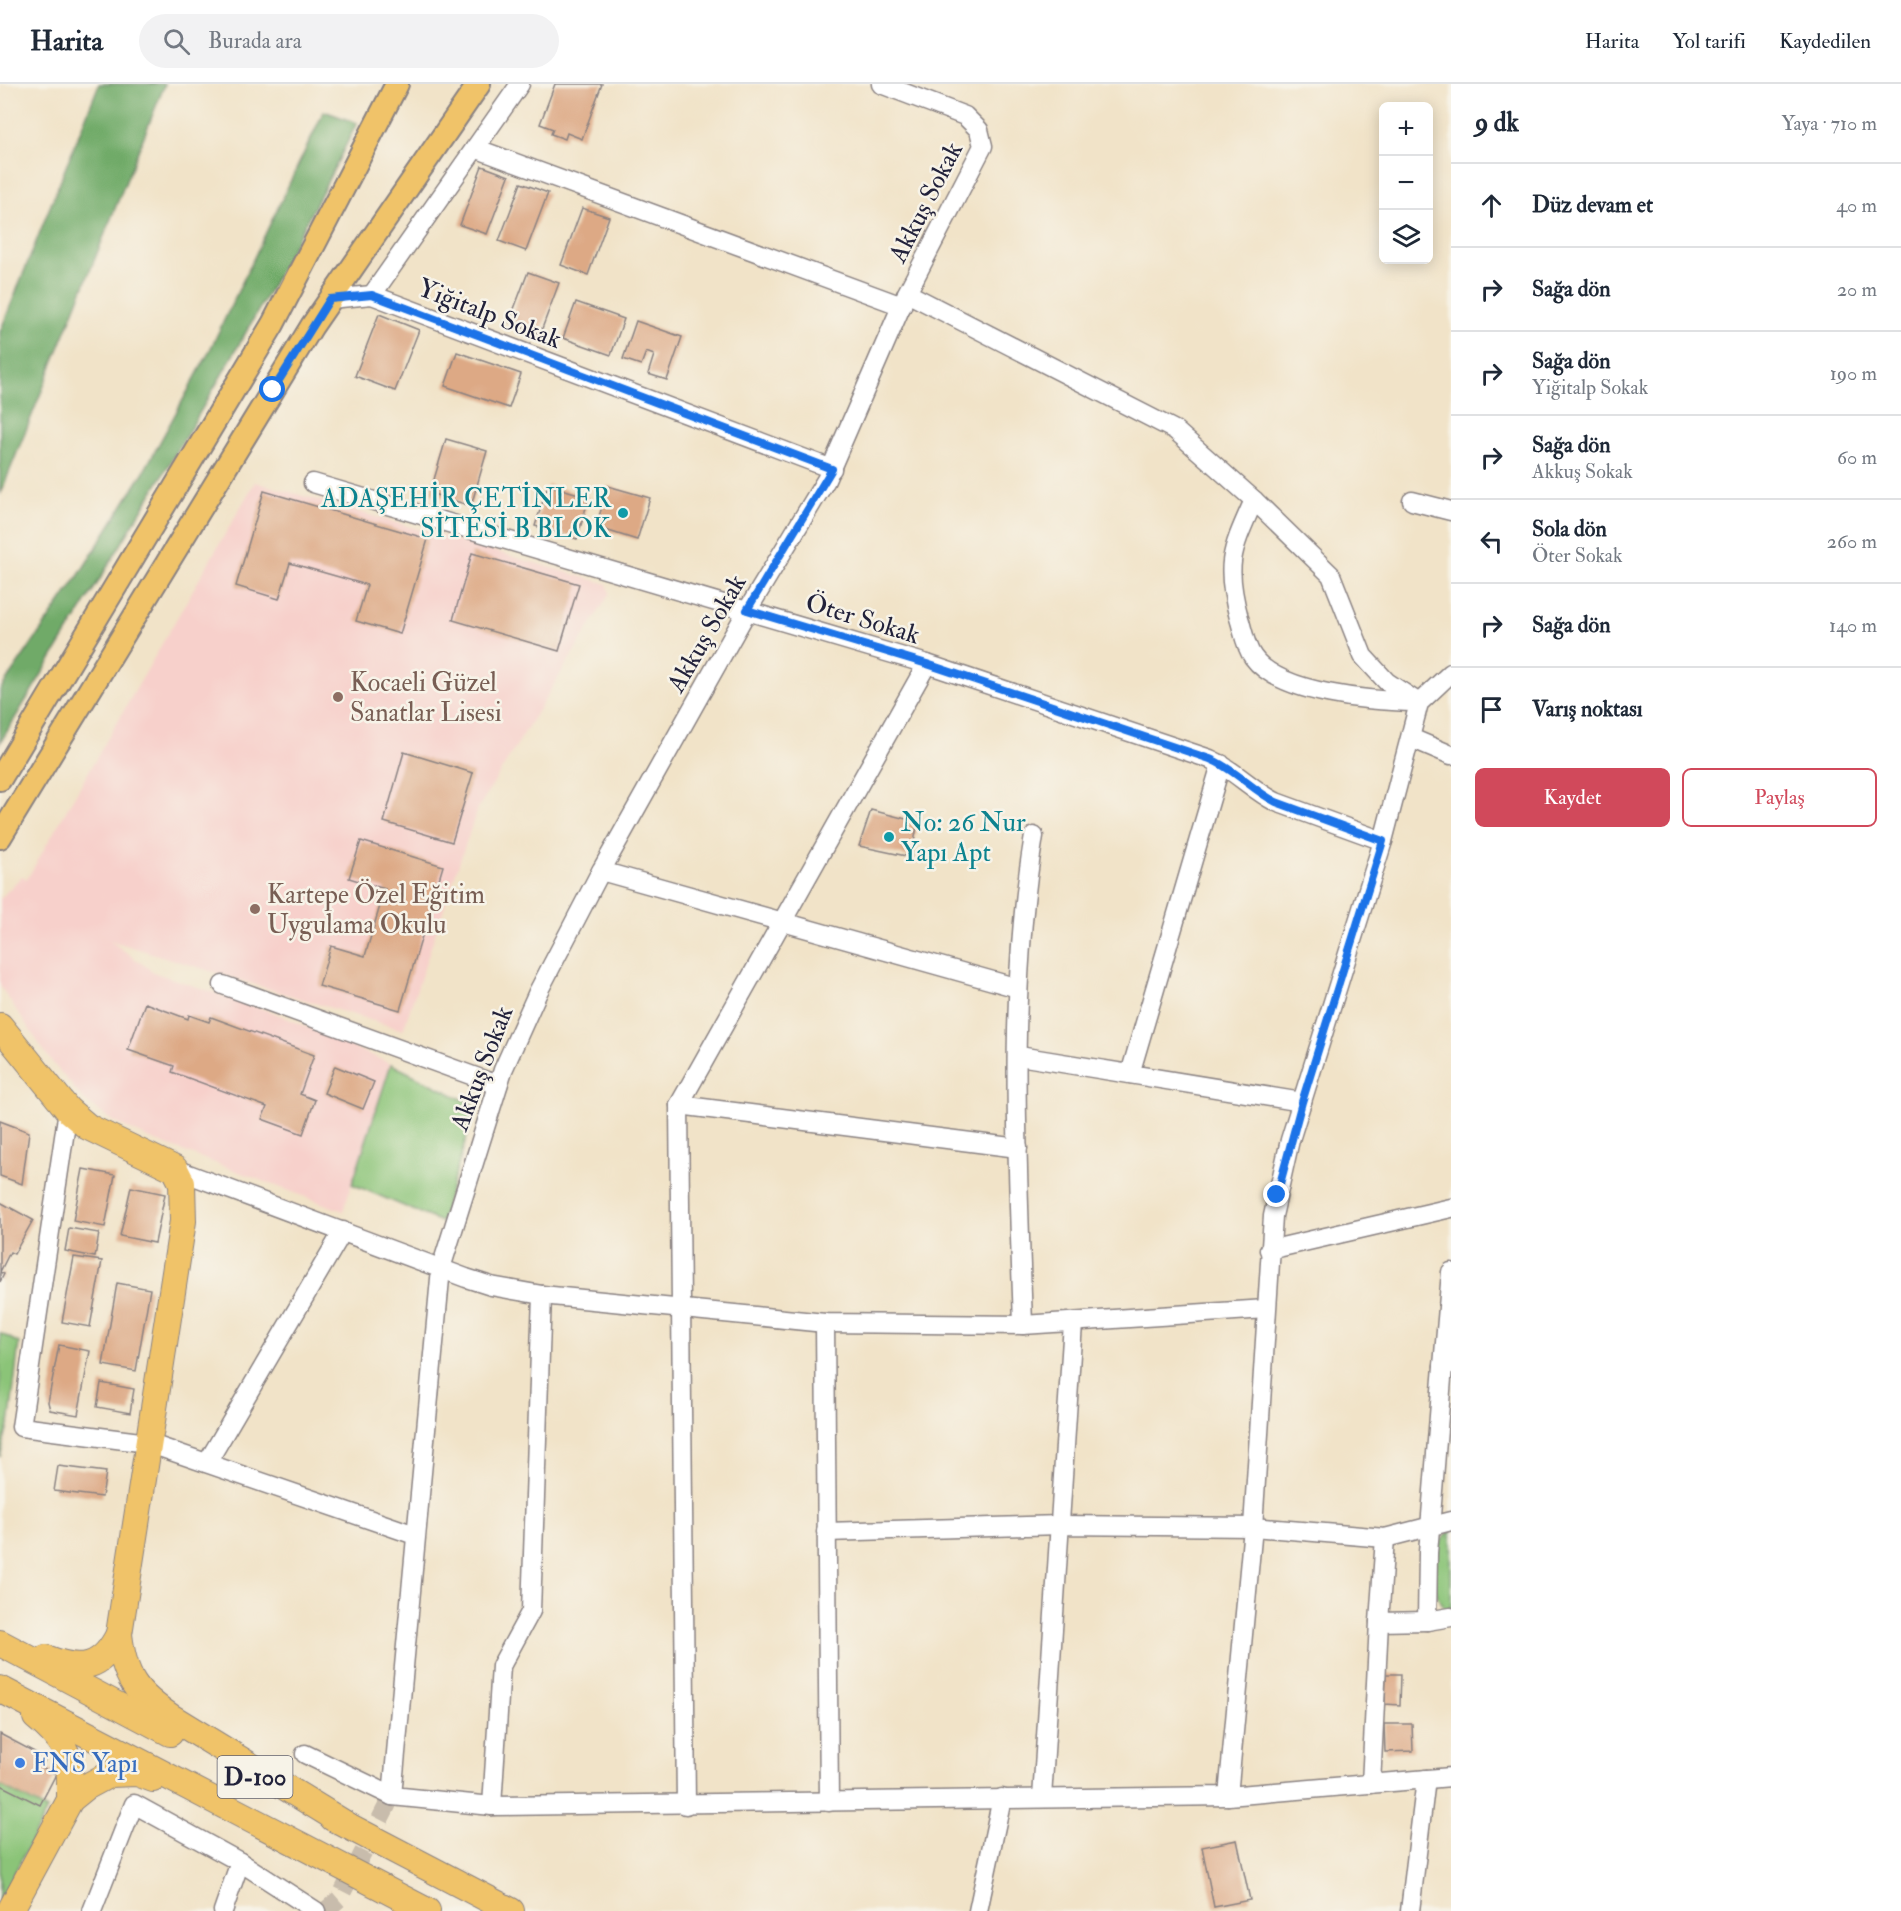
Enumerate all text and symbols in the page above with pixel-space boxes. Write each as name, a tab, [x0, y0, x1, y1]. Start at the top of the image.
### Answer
search box	[139, 14, 559, 68]
text: Harita	[30, 24, 103, 59]
icon: search	[160, 25, 193, 58]
text: Burada ara	[208, 27, 302, 55]
text: Harita	[1585, 28, 1639, 55]
text: Yol tarifi	[1672, 28, 1746, 55]
text: Kaydedilen	[1779, 28, 1871, 55]
map controls	[1379, 102, 1433, 264]
button: +	[1379, 102, 1433, 156]
text: 9 dk	[1475, 107, 1519, 139]
text: Yaya · 710 m	[1782, 111, 1877, 136]
street label: Akkuş Sokak	[881, 136, 970, 269]
button: −	[1379, 156, 1433, 210]
icon: ahead	[1475, 189, 1508, 222]
text: Düz devam et	[1532, 191, 1653, 219]
text: 40 m	[1836, 193, 1877, 218]
button: layers	[1379, 210, 1433, 264]
street label: Yiğitalp Sokak	[413, 272, 566, 357]
icon: right	[1475, 273, 1508, 306]
text: Sağa dön	[1532, 275, 1611, 303]
text: 20 m	[1837, 277, 1877, 302]
text: Sağa dön	[1532, 347, 1611, 375]
icon: right	[1475, 357, 1508, 390]
text: 190 m	[1830, 361, 1877, 386]
text: Yiğitalp Sokak	[1532, 375, 1648, 400]
route start	[259, 376, 285, 402]
text: Sağa dön	[1532, 431, 1611, 459]
icon: right	[1475, 441, 1508, 474]
text: 60 m	[1837, 445, 1877, 470]
text: Akkuş Sokak	[1532, 459, 1633, 484]
place label: ADAŞEHİR ÇETİNLER SİTESİ B BLOK	[320, 481, 612, 545]
marker: ADAŞEHİR ÇETİNLER SİTESİ B BLOK	[616, 506, 630, 520]
text: Sola dön	[1532, 515, 1607, 543]
icon: left	[1475, 525, 1508, 558]
text: 260 m	[1827, 529, 1877, 554]
text: Öter Sokak	[1532, 543, 1623, 568]
street label: Akkuş Sokak	[660, 568, 754, 699]
street label: Öter Sokak	[802, 585, 925, 652]
icon: right	[1475, 609, 1508, 642]
text: Sağa dön	[1532, 611, 1611, 639]
text: 140 m	[1829, 613, 1877, 638]
place label: Kocaeli Güzel Sanatlar Lisesi	[350, 667, 502, 729]
marker: Kocaeli Güzel Sanatlar Lisesi	[331, 690, 345, 704]
icon: arrive	[1475, 693, 1508, 726]
text: Varış noktası	[1532, 695, 1643, 723]
button: Kaydet	[1475, 768, 1670, 827]
button: Paylaş	[1682, 768, 1877, 827]
place label: No: 26 Nur Yapı Apt	[901, 807, 1026, 870]
marker: No: 26 Nur Yapı Apt	[882, 830, 896, 844]
place label: Kartepe Özel Eğitim Uygulama Okulu	[267, 878, 485, 941]
marker: Kartepe Özel Eğitim Uygulama Okulu	[248, 902, 262, 916]
street label: Akkuş Sokak	[443, 1001, 521, 1136]
route end	[1263, 1181, 1289, 1207]
place label: FNS Yapı	[32, 1748, 138, 1781]
marker: FNS Yapı	[13, 1756, 27, 1770]
road number: D-100	[218, 1756, 292, 1798]

